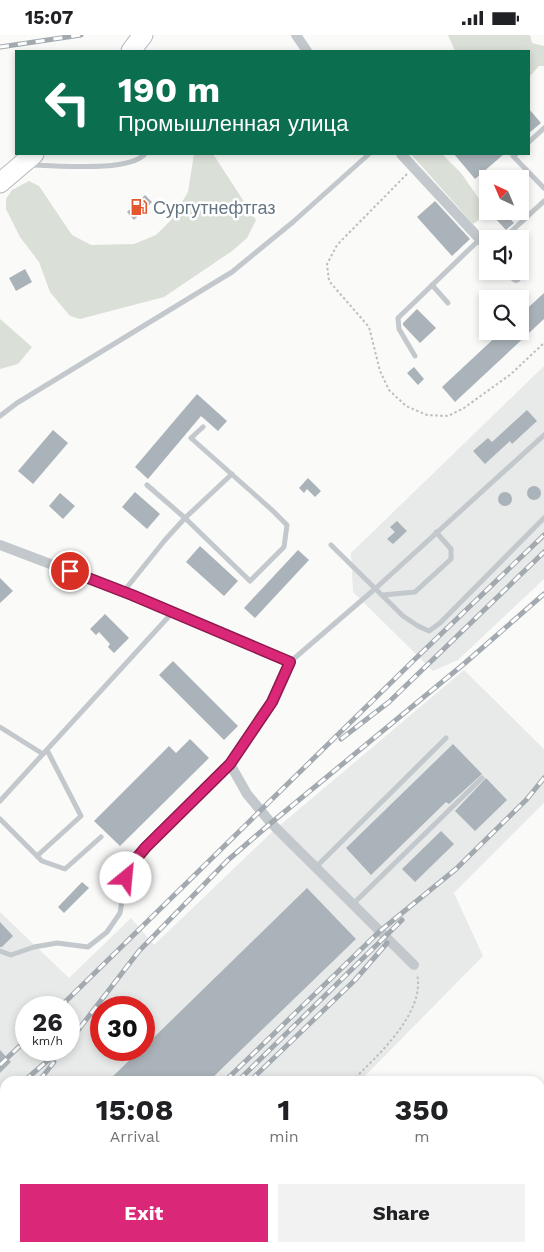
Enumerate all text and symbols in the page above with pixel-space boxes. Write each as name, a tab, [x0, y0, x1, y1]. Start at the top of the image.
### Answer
text: 15:07	[25, 6, 73, 29]
text: 190 m	[118, 69, 220, 111]
icon: left	[35, 70, 100, 135]
text: Промышленная улица	[118, 111, 348, 136]
north arrow	[479, 170, 529, 220]
map controls	[479, 170, 529, 340]
fuel station icon: Сургутнефтгаз	[129, 197, 149, 217]
place label: Сургутнефтгаз	[153, 197, 275, 218]
button: sound	[479, 230, 529, 280]
button: search	[479, 290, 529, 340]
pin	[49, 550, 91, 592]
icon: arrive	[56, 557, 84, 585]
position arrow	[99, 851, 151, 903]
speed limit sign: 30	[90, 996, 155, 1061]
text: 26	[32, 1008, 63, 1037]
text: km/h	[32, 1034, 63, 1048]
text: 15:08	[96, 1092, 173, 1127]
text: 1	[278, 1092, 290, 1127]
text: 350	[395, 1092, 449, 1127]
text: Arrival	[110, 1127, 160, 1146]
text: min	[269, 1127, 299, 1146]
text: m	[414, 1127, 429, 1146]
button: Exit	[20, 1184, 268, 1242]
button: Share	[278, 1184, 525, 1242]

